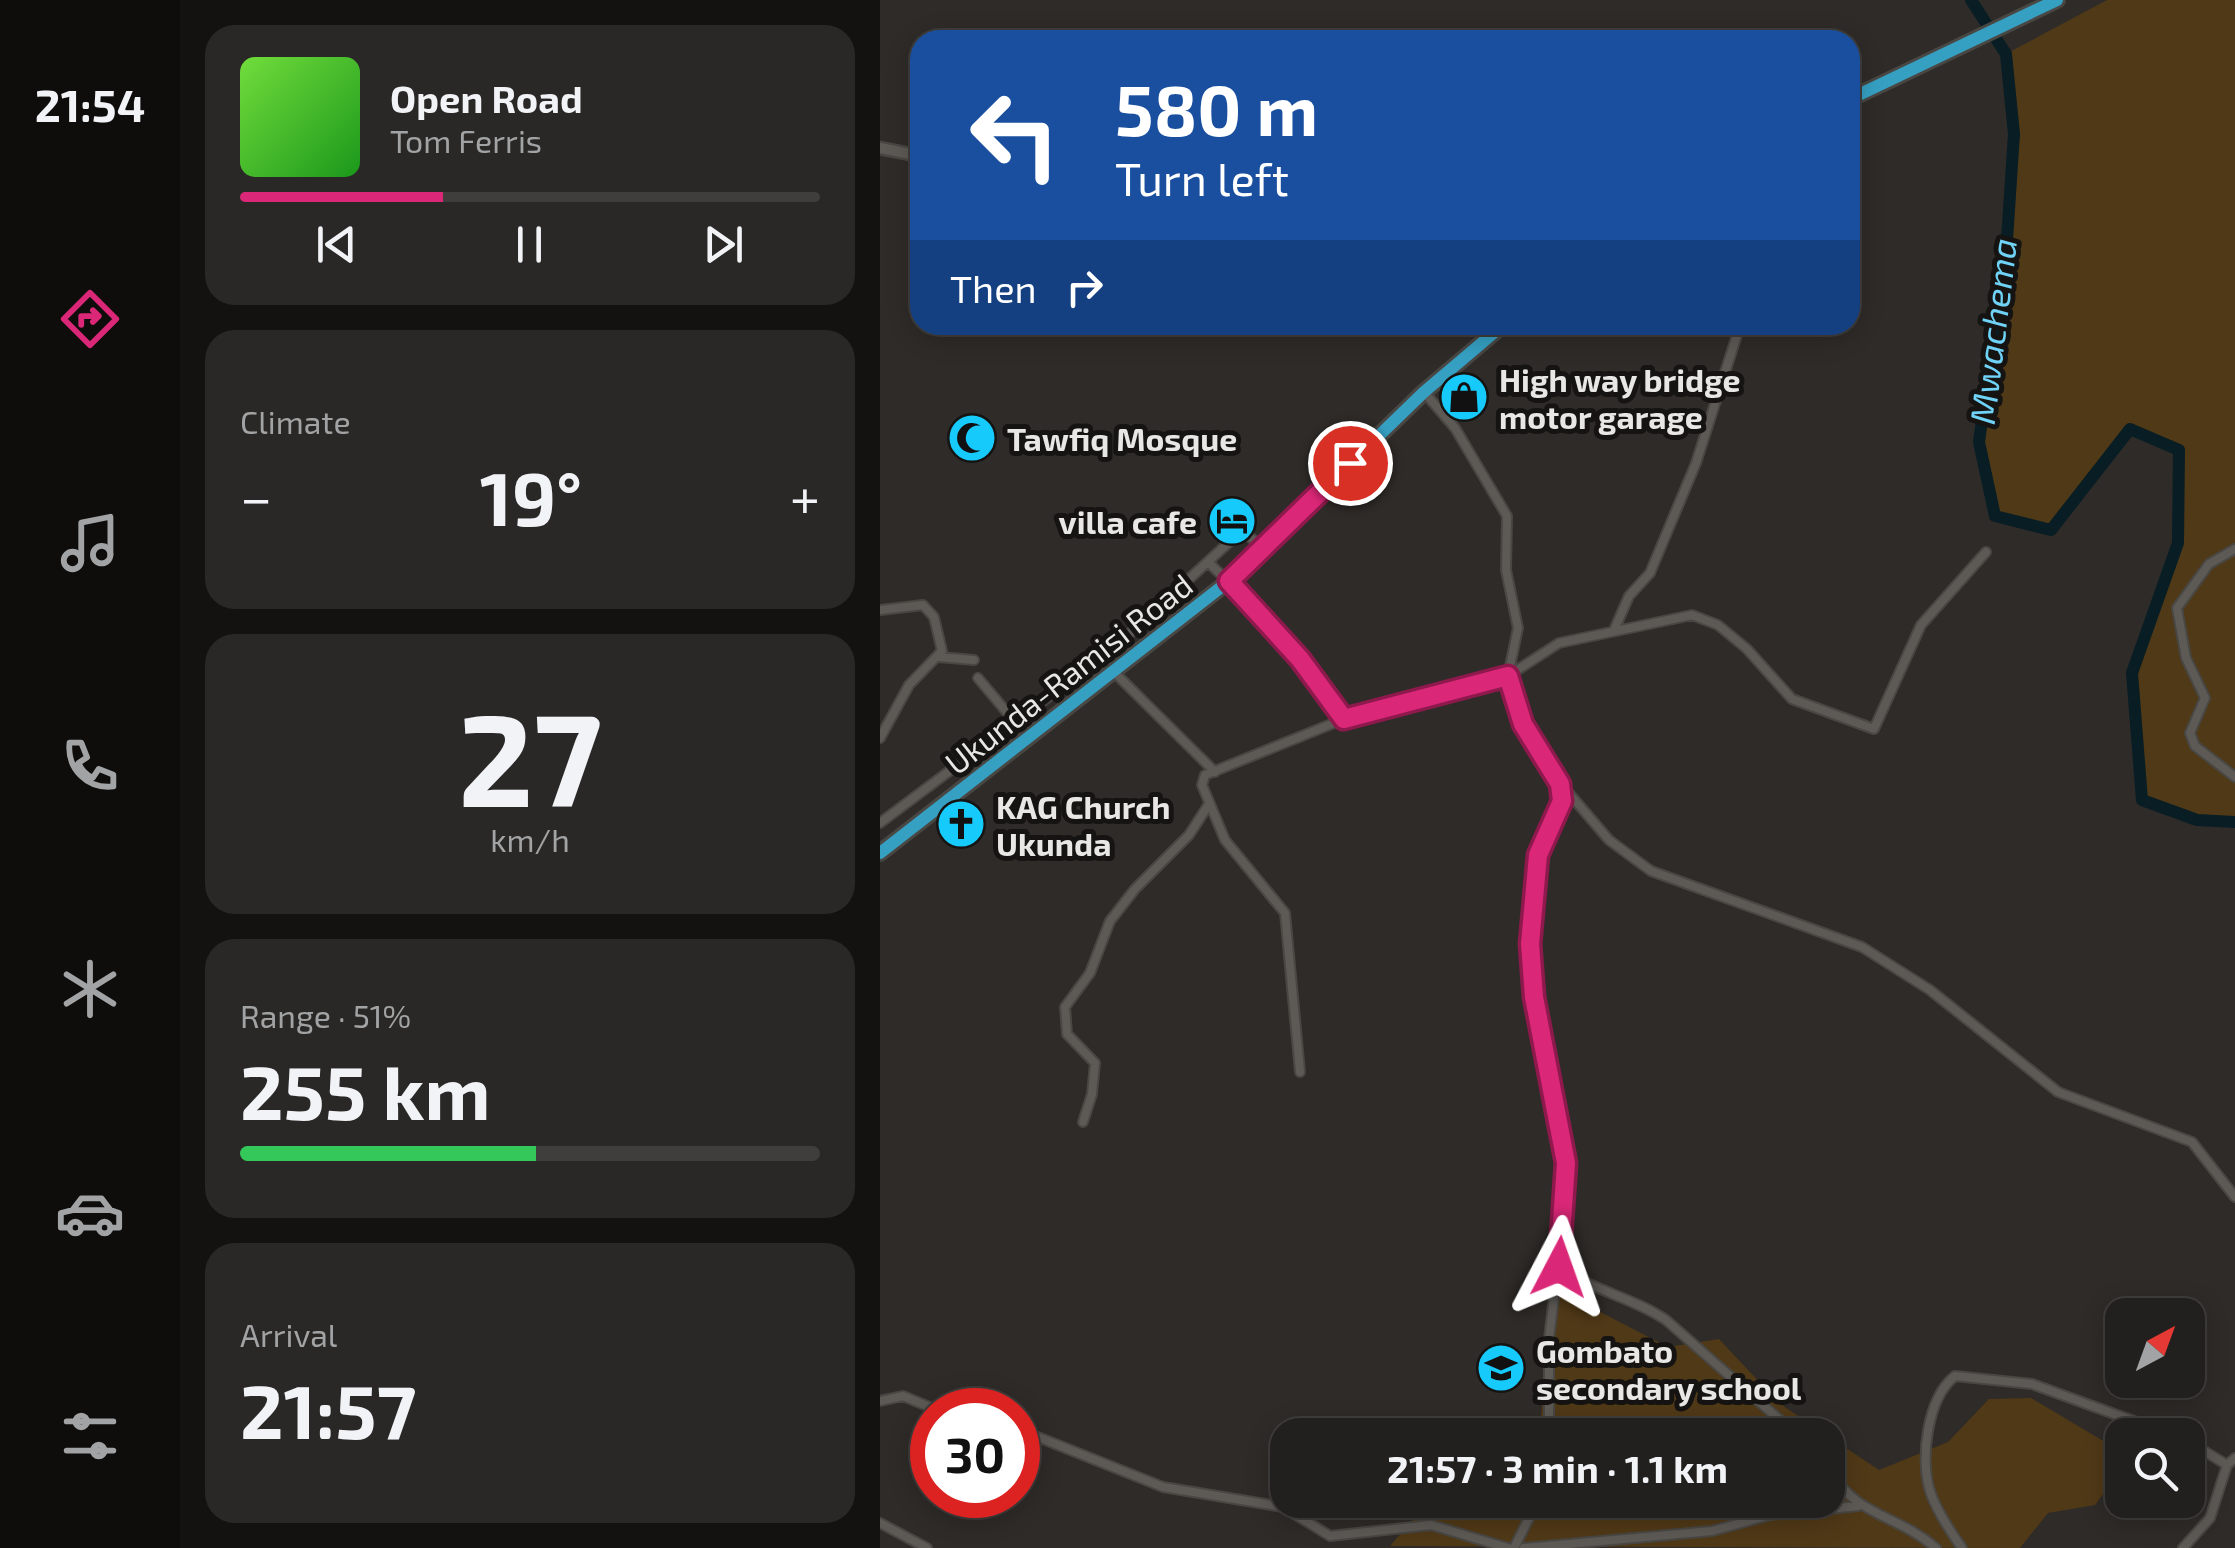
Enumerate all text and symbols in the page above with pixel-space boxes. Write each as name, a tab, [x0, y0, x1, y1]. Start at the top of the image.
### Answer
text: 580 m	[1115, 66, 1318, 150]
icon: left	[950, 70, 1080, 200]
text: Open Road	[390, 75, 583, 121]
text: 21:54	[35, 77, 145, 131]
text: Tom Ferris	[390, 121, 542, 159]
text: Turn left	[1115, 151, 1289, 205]
icon: previous	[309, 217, 364, 272]
icon: pause	[502, 217, 557, 272]
icon: next	[696, 217, 751, 272]
water label: Mwachema	[1960, 236, 2024, 426]
icon: right	[1057, 260, 1112, 315]
text: Then	[950, 265, 1037, 311]
icon: directions	[55, 284, 125, 354]
place label: High way bridge motor garage	[1499, 360, 1741, 435]
shop icon: High way bridge motor garage	[1438, 371, 1490, 423]
text: Climate	[240, 402, 351, 440]
mosque icon: Tawfiq Mosque	[946, 412, 998, 464]
place label: Tawfiq Mosque	[1007, 419, 1237, 457]
pin	[1308, 421, 1393, 506]
icon: arrive	[1323, 436, 1378, 491]
text: 19°	[480, 451, 582, 541]
text: −	[240, 463, 272, 529]
text: +	[790, 463, 820, 529]
hotel icon: villa cafe	[1206, 495, 1258, 547]
place label: villa cafe	[1059, 502, 1197, 540]
icon: music	[55, 508, 125, 578]
street label: Ukunda-Ramisi Road	[937, 565, 1199, 781]
text: 27	[458, 677, 602, 833]
icon: phone	[55, 731, 125, 801]
place label: KAG Church Ukunda	[996, 787, 1171, 862]
church icon: KAG Church Ukunda	[935, 798, 987, 850]
text: km/h	[490, 820, 570, 858]
icon: climate	[55, 954, 125, 1024]
text: Range · 51%	[240, 996, 411, 1034]
text: 255 km	[240, 1045, 491, 1135]
icon: car	[55, 1178, 125, 1248]
position arrow	[1507, 1215, 1611, 1319]
north arrow	[2105, 1298, 2205, 1398]
map controls	[2105, 1298, 2205, 1518]
text: Arrival	[240, 1315, 337, 1353]
place label: Gombato secondary school	[1536, 1331, 1802, 1407]
school or university icon: Gombato secondary school	[1475, 1342, 1527, 1394]
text: 21:57	[240, 1364, 416, 1454]
speed limit sign: 30	[910, 1388, 1040, 1518]
icon: filters	[55, 1401, 125, 1471]
button: search	[2105, 1418, 2205, 1518]
text: 21:57 · 3 min · 1.1 km	[1387, 1445, 1728, 1491]

